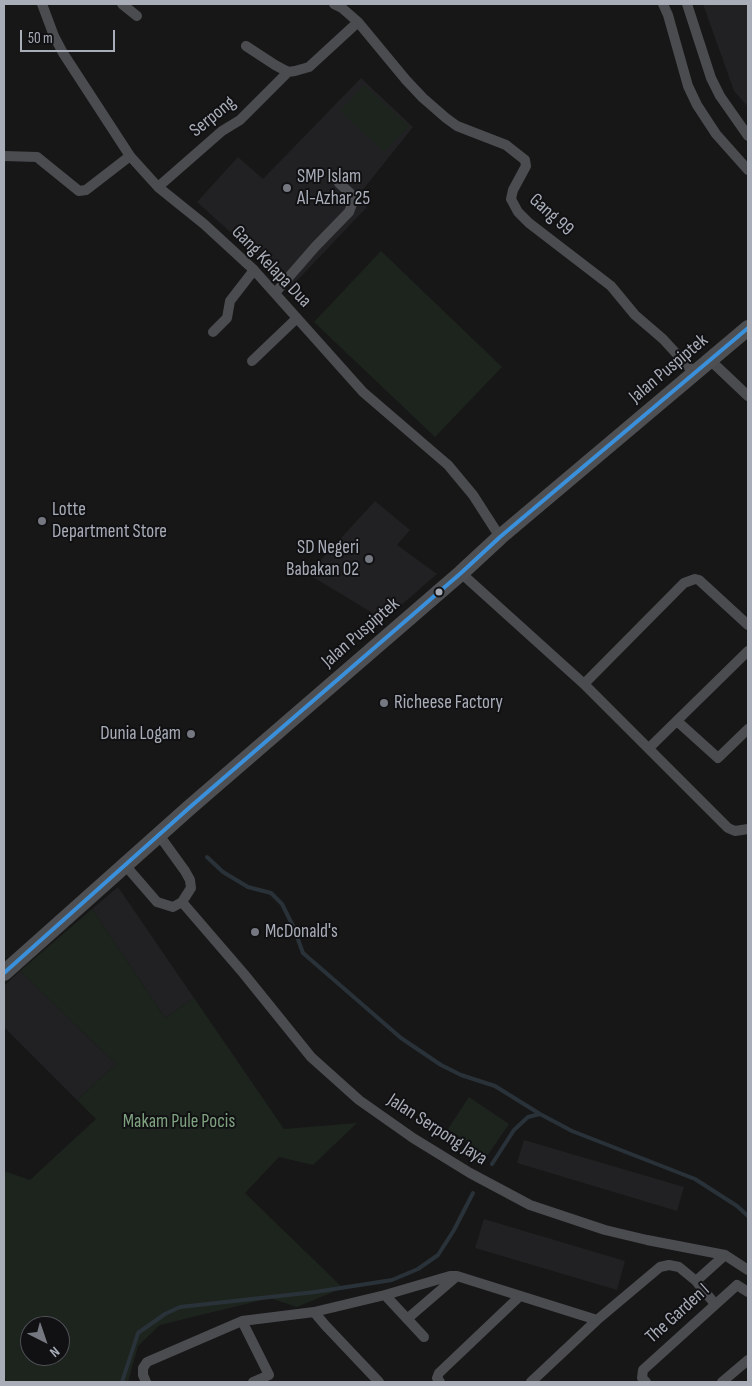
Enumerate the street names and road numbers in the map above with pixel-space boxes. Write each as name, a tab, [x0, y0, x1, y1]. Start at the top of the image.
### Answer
street label: Serpong	[185, 92, 241, 142]
street label: Gang 99	[524, 189, 578, 241]
street label: Gang Kelapa Dua	[226, 221, 316, 313]
street label: Jalan Puspiptek	[625, 329, 713, 409]
street label: Jalan Puspiptek	[317, 593, 405, 673]
street label: Jalan Serpong Jaya	[383, 1089, 491, 1171]
street label: The Garden I	[641, 1279, 715, 1349]

